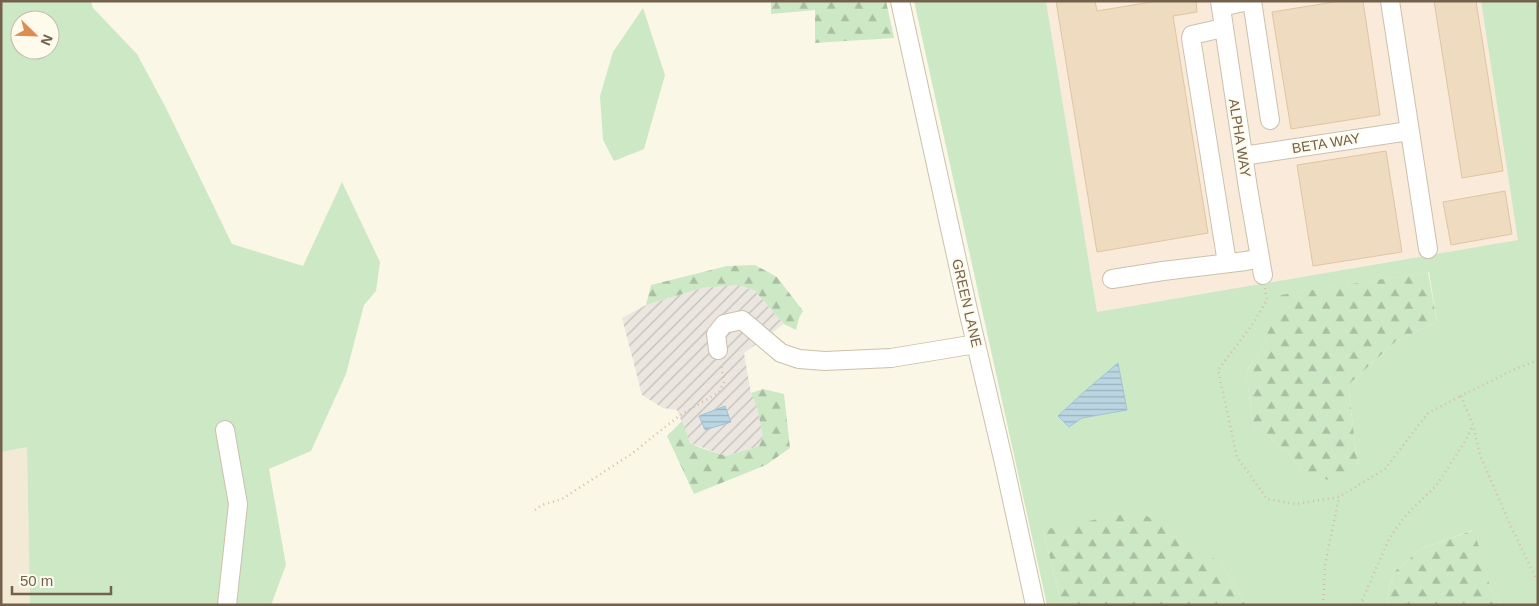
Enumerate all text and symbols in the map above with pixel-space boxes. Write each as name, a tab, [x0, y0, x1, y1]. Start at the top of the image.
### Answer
north arrow	[10, 10, 60, 60]
text: N	[38, 32, 56, 48]
street label: ALPHA WAY	[1226, 98, 1254, 179]
street label: BETA WAY	[1291, 130, 1362, 156]
street label: GREEN LANE	[949, 257, 985, 349]
scale bar	[12, 564, 111, 596]
text: 50 m	[20, 572, 53, 589]

